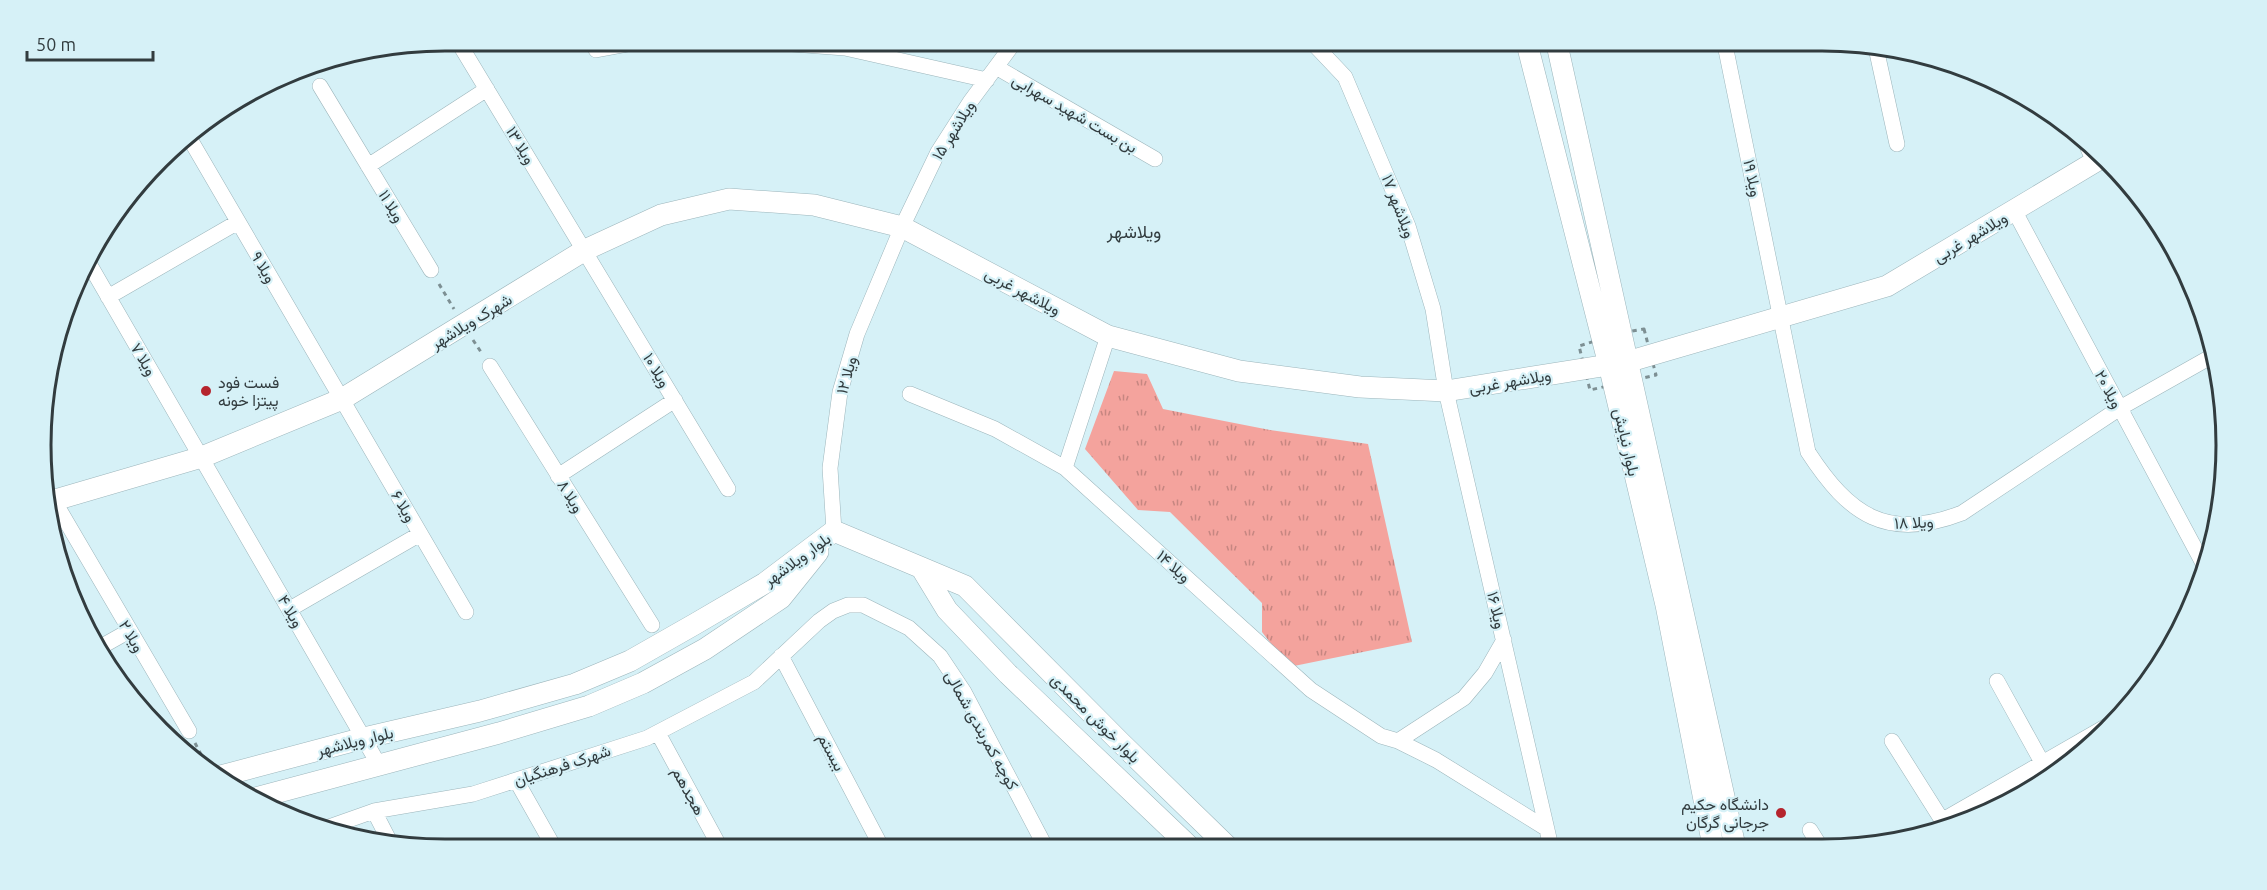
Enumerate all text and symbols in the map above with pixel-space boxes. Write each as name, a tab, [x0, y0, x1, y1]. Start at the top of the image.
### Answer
scale bar	[27, 24, 153, 62]
text: 50 m	[36, 34, 76, 54]
street label: بن بست شهید سهرابی	[1008, 70, 1141, 158]
street label: ویلاشهر ۱۵	[928, 97, 980, 164]
street label: ۱۳ ویلا	[501, 123, 539, 168]
street label: ۱۹ ویلا	[1738, 158, 1766, 199]
street label: ویلاشهر ۱۷	[1377, 172, 1419, 241]
street label: ۱۱ ویلا	[374, 187, 409, 227]
street label: ویلاشهر غربی	[1930, 208, 2011, 268]
district label: ویلاشهر	[1106, 221, 1161, 243]
street label: ۹ ویلا	[246, 248, 280, 287]
street label: ویلاشهر غربی	[981, 264, 1064, 320]
street label: شهرک ویلاشهر	[426, 290, 516, 354]
street label: ۷ ویلا	[126, 339, 161, 380]
street label: ۱۰ ویلا	[638, 350, 674, 391]
street label: ویلا ۱۲	[832, 354, 862, 396]
street label: ویلاشهر غربی	[1468, 366, 1553, 398]
street label: ویلا ۲۰	[2090, 367, 2126, 412]
place label: فست فود پیتزا خونه	[218, 373, 279, 412]
marker: فست فود پیتزا خونه	[199, 384, 213, 398]
street label: بلوار نیایش	[1609, 406, 1644, 478]
street label: ویلا ۸	[552, 476, 588, 517]
street label: ۶ ویلا	[386, 487, 420, 526]
street label: ویلا ۱۸	[1894, 512, 1934, 534]
street label: بلوار ویلاشهر	[759, 529, 835, 591]
street label: ۱۴ ویلا	[1152, 546, 1195, 587]
street label: ۱۶ ویلا	[1482, 590, 1510, 631]
street label: ۴ ویلا	[273, 592, 307, 631]
street label: ۲ ویلا	[114, 617, 148, 656]
street label: کوچه کمربندی شمالی	[939, 667, 1022, 794]
street label: بلوار خوش محمدی	[1046, 670, 1144, 768]
street label: بلوار ویلاشهر	[314, 723, 396, 761]
street label: بیستم	[813, 730, 849, 775]
street label: شهرک فرهنگیان	[511, 741, 613, 791]
street label: هجدهم	[667, 764, 709, 819]
place label: دانشگاه حکیم جرجانی گرگان	[1681, 795, 1769, 833]
marker: دانشگاه حکیم جرجانی گرگان	[1774, 806, 1788, 820]

